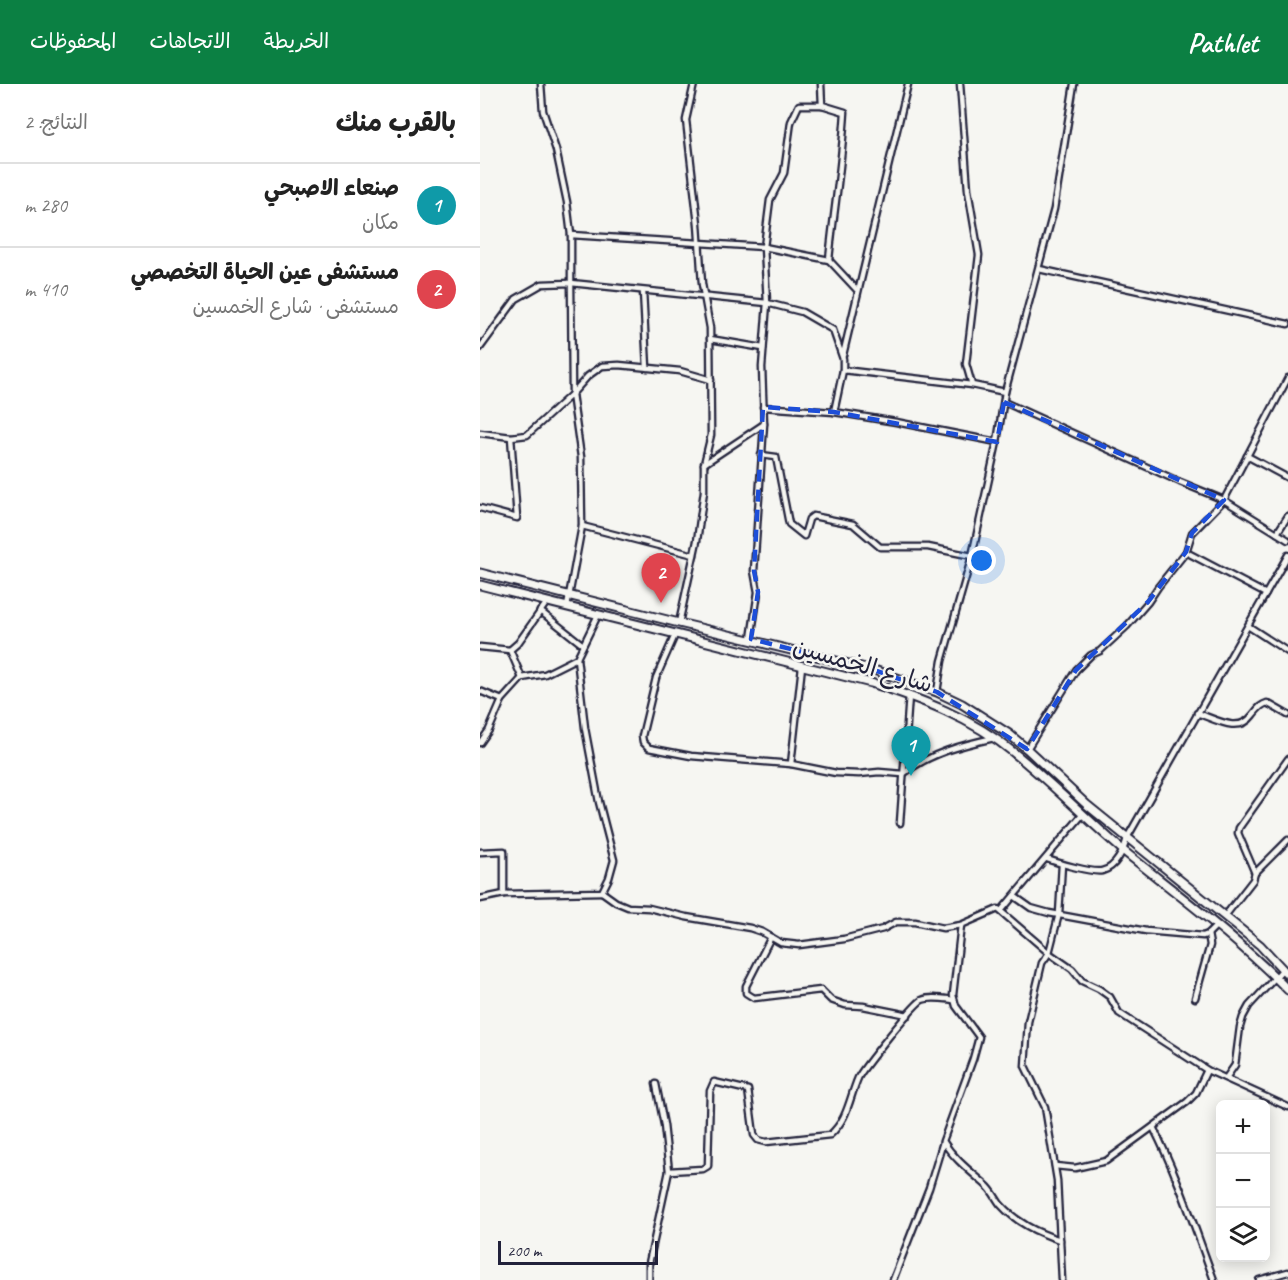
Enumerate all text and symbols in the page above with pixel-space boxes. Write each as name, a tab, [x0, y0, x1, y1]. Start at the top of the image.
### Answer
text: Pathlet	[1188, 25, 1258, 60]
text: المحفوظات	[30, 28, 116, 54]
text: الاتجاهات	[149, 28, 231, 54]
text: الخريطة	[264, 28, 329, 54]
text: بالقرب منك	[336, 106, 456, 139]
text: النتائج: 2	[24, 110, 88, 135]
text: صنعاء الاصبحي	[264, 174, 399, 202]
text: 280 m	[24, 193, 67, 218]
text: 1	[432, 193, 441, 218]
text: مكان	[362, 210, 399, 235]
text: مستشفى عين الحياة التخصصي	[131, 258, 399, 286]
text: 410 m	[24, 277, 67, 302]
text: 2	[432, 277, 441, 302]
text: مستشفى · شارع الخمسين	[192, 294, 399, 319]
your location	[967, 546, 996, 575]
pin: 2	[642, 554, 681, 603]
street label: شارع الخمسين	[789, 631, 936, 701]
pin: 1	[892, 726, 930, 776]
map controls	[1216, 1100, 1270, 1262]
button: +	[1216, 1100, 1270, 1154]
button: −	[1216, 1154, 1270, 1208]
button: layers	[1216, 1208, 1270, 1262]
scale bar	[498, 1238, 658, 1266]
text: 200 m	[507, 1241, 541, 1261]

